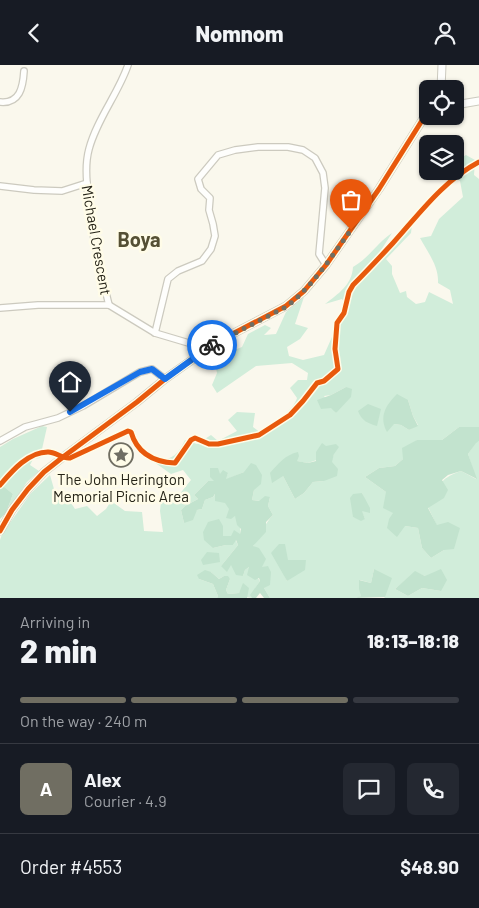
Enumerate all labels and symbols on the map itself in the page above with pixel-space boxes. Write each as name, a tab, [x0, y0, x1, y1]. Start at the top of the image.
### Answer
pin	[330, 179, 372, 230]
street label: Michael Crescent	[78, 184, 116, 296]
district label: Boya	[117, 227, 161, 251]
courier	[187, 320, 237, 370]
pin	[49, 361, 91, 412]
place icon: The John Herington Memorial Picnic Area	[108, 442, 134, 468]
place label: The John Herington Memorial Picnic Area	[53, 470, 189, 505]

